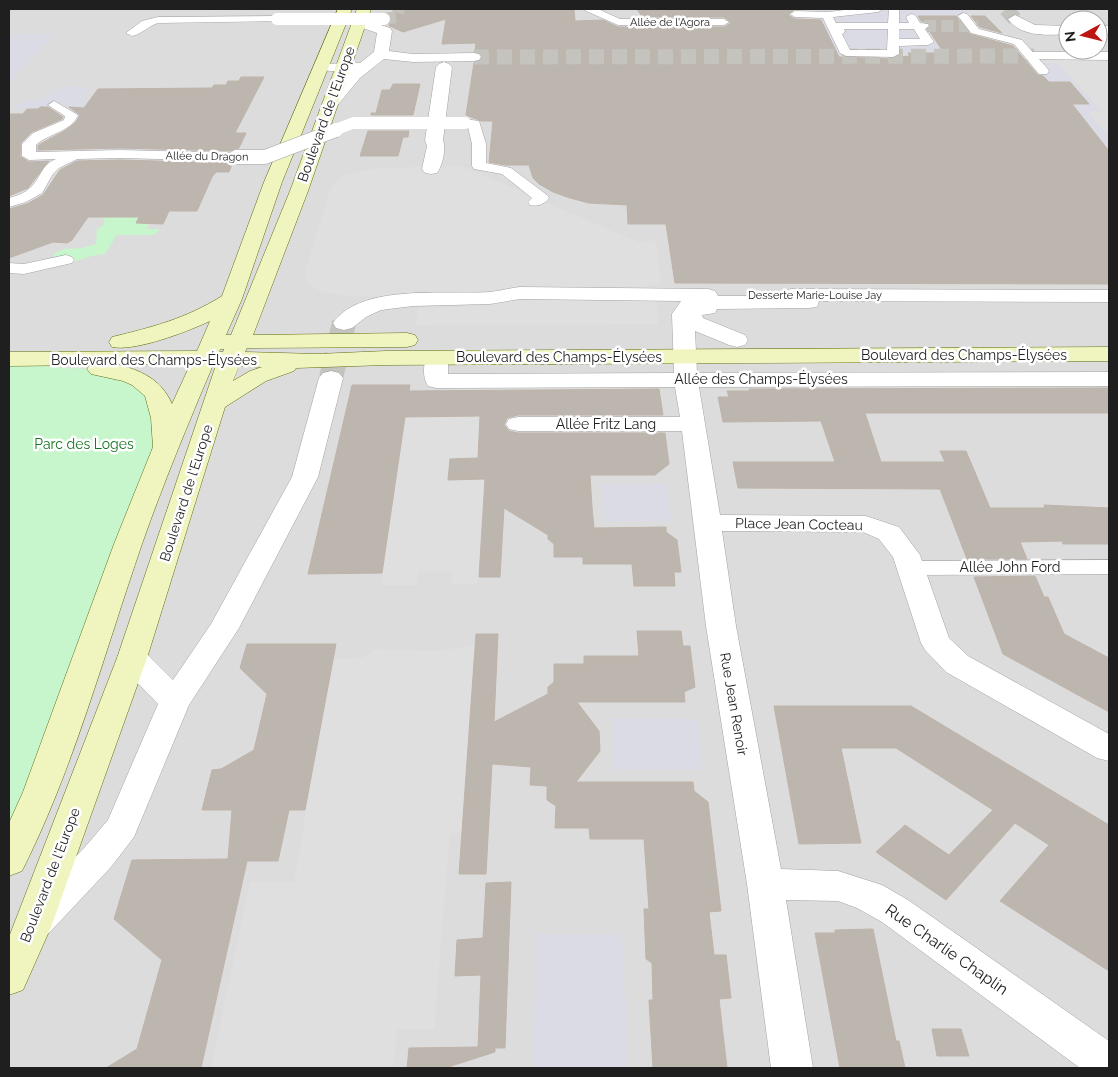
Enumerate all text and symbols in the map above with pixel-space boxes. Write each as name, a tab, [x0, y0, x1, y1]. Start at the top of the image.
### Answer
north arrow	[1058, 10, 1108, 60]
street label: Allée de l'Agora	[630, 16, 710, 29]
text: N	[1062, 30, 1079, 43]
street label: Boulevard de l'Europe	[294, 44, 358, 184]
street label: Allée du Dragon	[165, 149, 248, 164]
street label: Desserte Marie-Louise Jay	[748, 289, 882, 302]
street label: Boulevard des Champs-Élysées	[861, 346, 1067, 363]
street label: Boulevard des Champs-Élysées	[456, 348, 662, 365]
street label: Boulevard des Champs-Élysées	[51, 351, 257, 368]
street label: Allée des Champs-Élysées	[674, 370, 848, 387]
street label: Allée Fritz Lang	[556, 416, 656, 432]
street label: Boulevard de l'Europe	[156, 422, 216, 564]
park label: Parc des Loges	[34, 436, 134, 452]
street label: Place Jean Cocteau	[735, 515, 863, 533]
street label: Allée John Ford	[959, 559, 1061, 575]
street label: Rue Jean Renoir	[717, 651, 751, 757]
street label: Boulevard de l'Europe	[17, 805, 83, 945]
street label: Rue Charlie Chaplin	[882, 900, 1012, 999]

